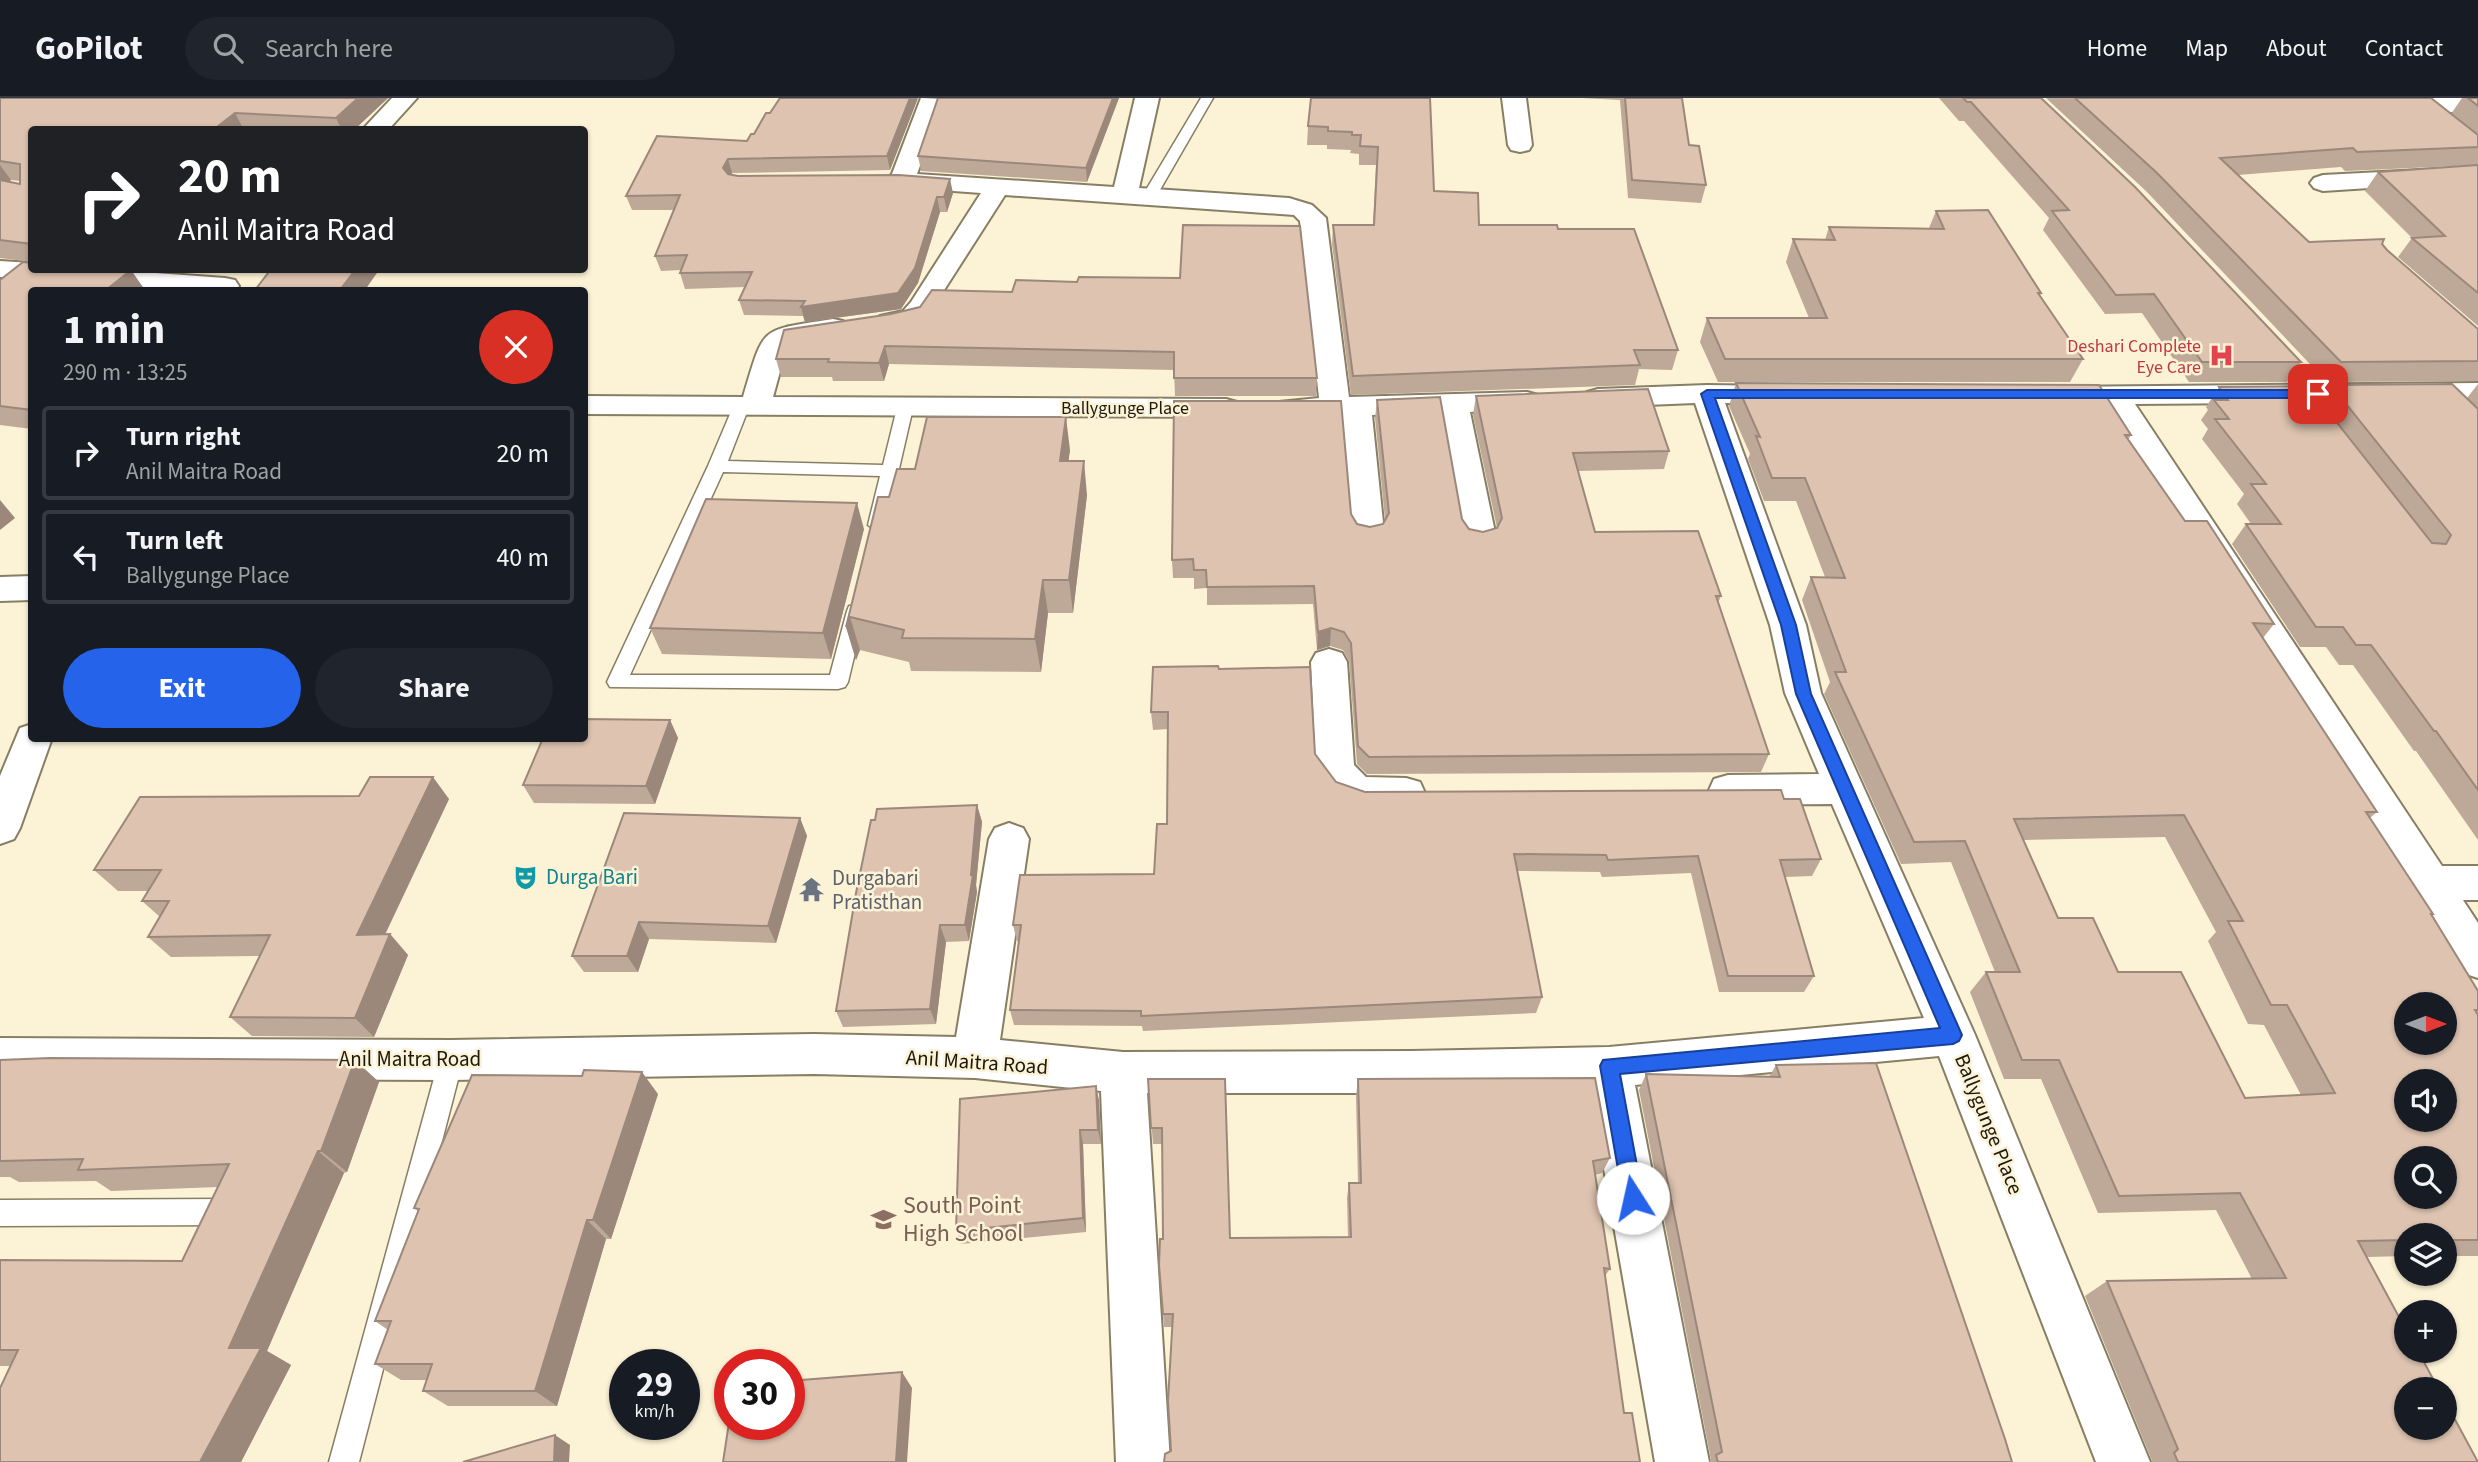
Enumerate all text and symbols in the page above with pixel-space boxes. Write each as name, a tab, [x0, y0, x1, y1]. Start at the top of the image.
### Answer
search box	[185, 17, 675, 80]
text: GoPilot	[35, 25, 143, 72]
icon: search	[209, 29, 247, 67]
text: Search here	[265, 30, 393, 67]
text: Home	[2087, 31, 2147, 66]
text: Map	[2185, 31, 2228, 66]
text: About	[2266, 31, 2327, 66]
text: Contact	[2365, 31, 2443, 66]
text: 20 m	[178, 142, 282, 212]
icon: right	[63, 154, 154, 245]
text: Anil Maitra Road	[178, 207, 395, 253]
text: 1 min	[63, 300, 165, 360]
button: close	[479, 310, 553, 384]
place label: Deshari Complete Eye Care	[2067, 334, 2201, 380]
hospital icon: Deshari Complete Eye Care	[2207, 342, 2235, 370]
text: 290 m · 13:25	[63, 356, 187, 389]
pin	[2288, 364, 2348, 424]
icon: arrive	[2299, 375, 2337, 413]
street label: Ballygunge Place	[1061, 396, 1189, 421]
text: Turn right	[126, 418, 241, 455]
icon: right	[67, 434, 105, 472]
text: 20 m	[496, 435, 549, 472]
text: Anil Maitra Road	[126, 455, 282, 488]
text: Turn left	[126, 522, 223, 559]
icon: left	[67, 538, 105, 576]
text: 40 m	[496, 539, 549, 576]
text: Ballygunge Place	[126, 559, 289, 592]
button: Exit	[63, 648, 301, 728]
button: Share	[315, 648, 553, 728]
place label: Durga Bari	[546, 862, 638, 892]
theatre icon: Durga Bari	[512, 863, 540, 891]
place label: Durgabari Pratisthan	[832, 863, 922, 917]
temple icon: Durgabari Pratisthan	[798, 876, 826, 904]
north arrow	[2394, 992, 2457, 1055]
map controls	[2394, 992, 2457, 1440]
street label: Anil Maitra Road	[905, 1042, 1049, 1082]
street label: Anil Maitra Road	[339, 1044, 481, 1074]
street label: Ballygunge Place	[1947, 1049, 2031, 1199]
button: sound	[2394, 1069, 2457, 1132]
button: search	[2394, 1146, 2457, 1209]
position arrow	[1596, 1161, 1670, 1235]
place label: South Point High School	[903, 1188, 1023, 1251]
school or university icon: South Point High School	[869, 1205, 897, 1233]
button: layers	[2394, 1223, 2457, 1286]
button: +	[2394, 1300, 2457, 1363]
speed limit sign: 30	[714, 1349, 805, 1440]
text: 29	[636, 1360, 673, 1410]
button: −	[2394, 1377, 2457, 1440]
text: km/h	[635, 1399, 674, 1424]

